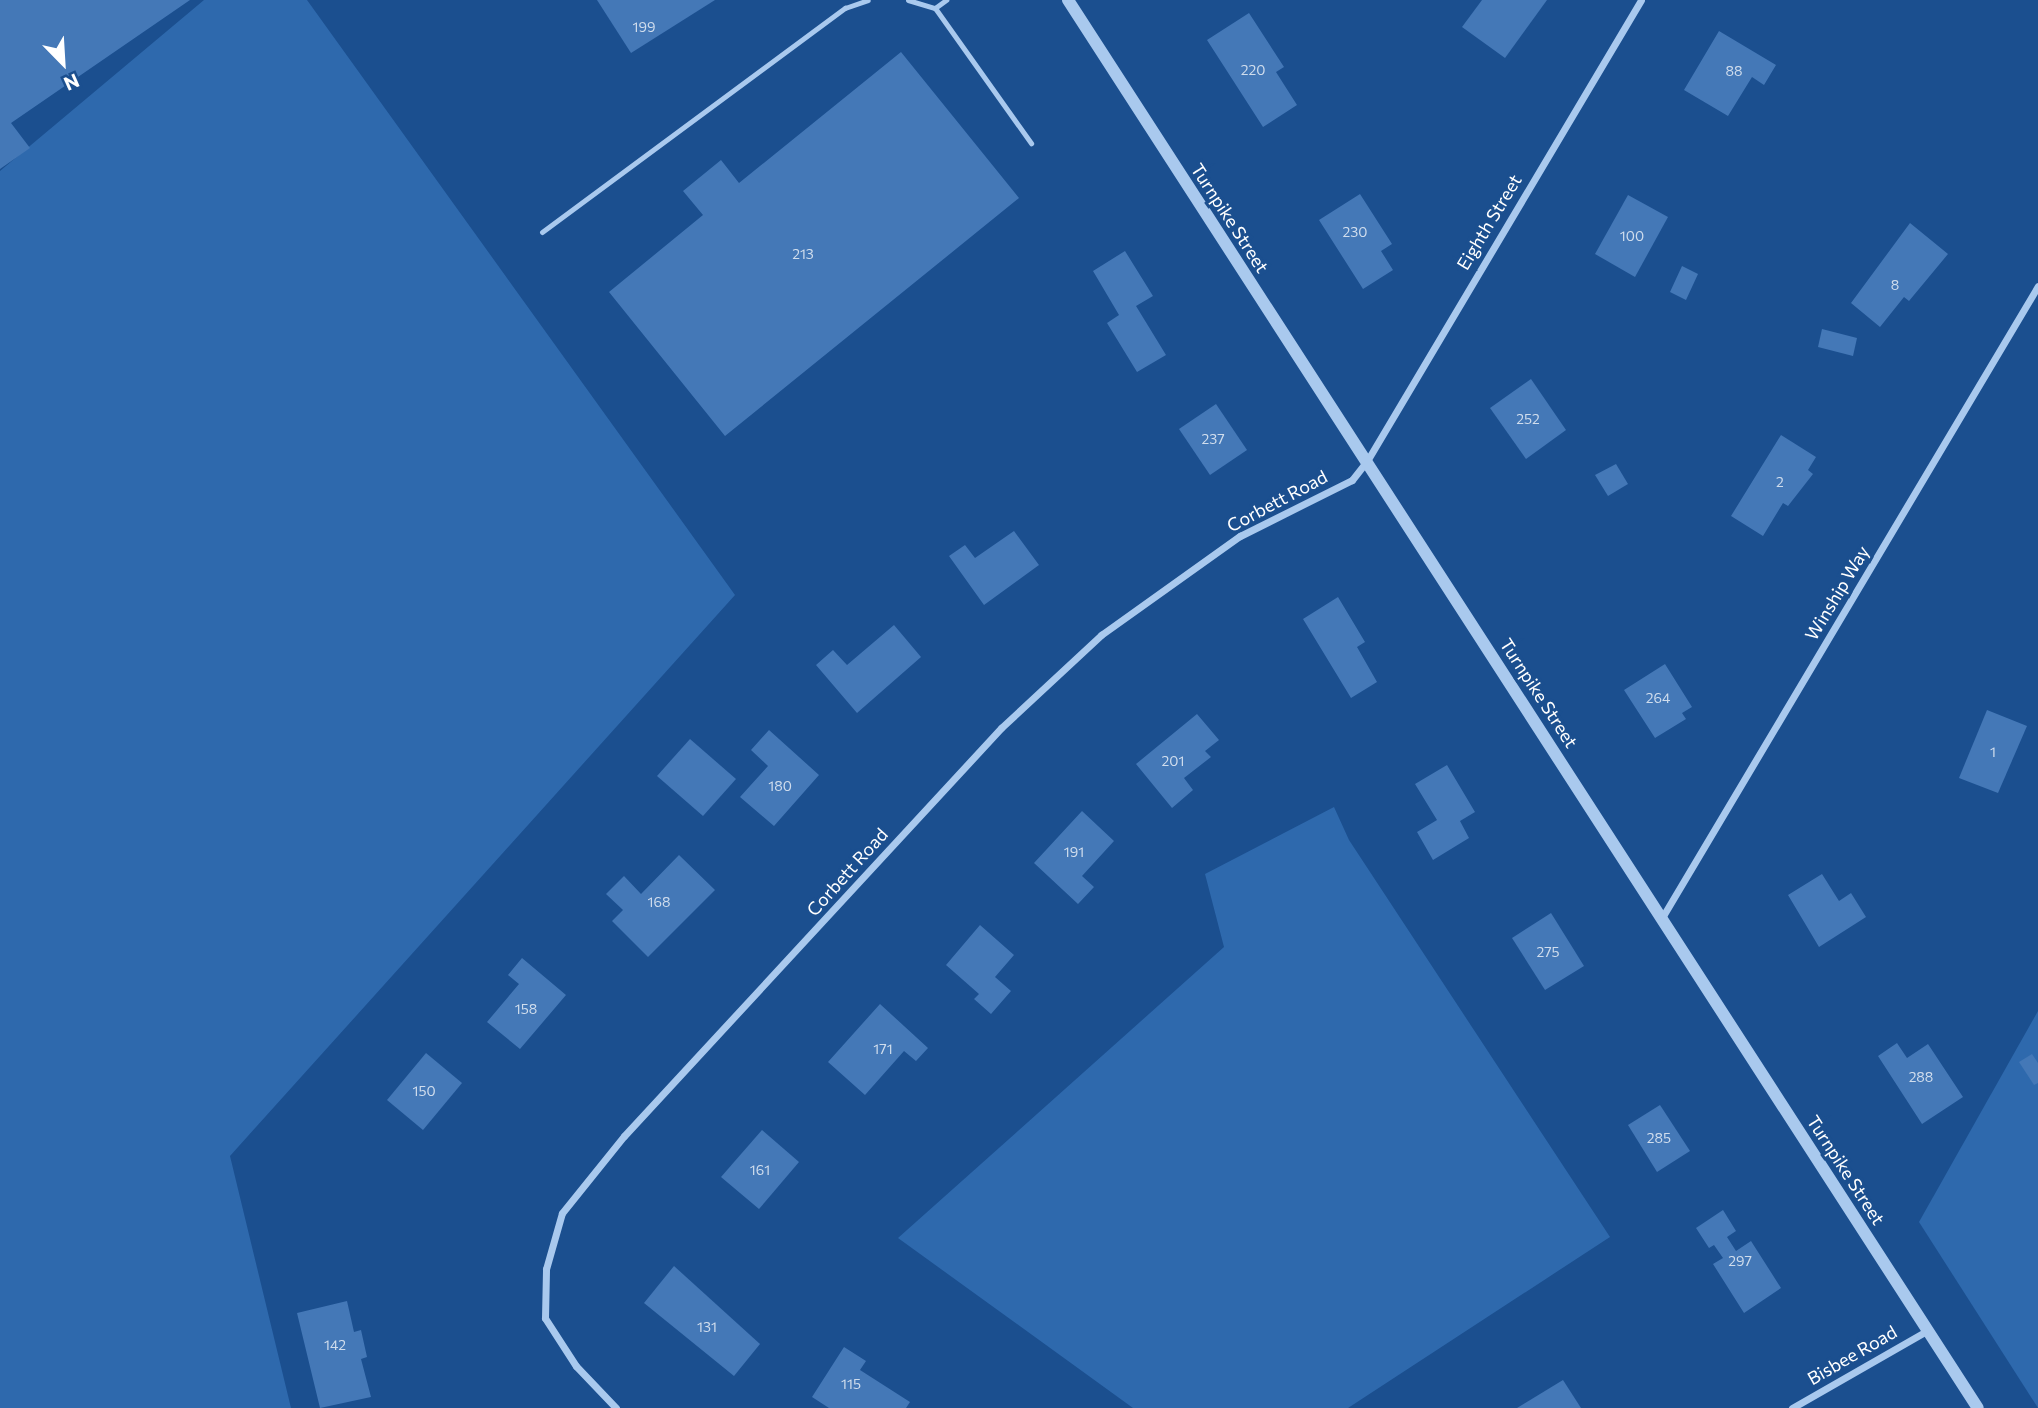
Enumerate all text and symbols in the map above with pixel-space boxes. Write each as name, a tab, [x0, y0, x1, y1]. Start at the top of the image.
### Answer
house number: 199	[633, 19, 655, 35]
north arrow	[28, 28, 98, 98]
house number: 220	[1241, 62, 1265, 78]
house number: 88	[1726, 63, 1742, 79]
text: N	[61, 69, 83, 96]
street label: Turnpike Street	[1187, 159, 1273, 277]
street label: Eighth Street	[1452, 170, 1526, 274]
house number: 230	[1343, 224, 1367, 240]
house number: 100	[1620, 228, 1644, 244]
house number: 213	[792, 246, 814, 262]
house number: 8	[1891, 277, 1899, 293]
house number: 252	[1516, 411, 1540, 427]
house number: 237	[1201, 431, 1225, 447]
street label: Corbett Road	[1223, 466, 1331, 536]
house number: 2	[1776, 474, 1784, 490]
street label: Winship Way	[1800, 542, 1874, 644]
street label: Turnpike Street	[1496, 634, 1582, 752]
house number: 264	[1646, 690, 1670, 706]
house number: 1	[1990, 744, 1996, 760]
house number: 201	[1162, 753, 1184, 769]
house number: 180	[768, 778, 792, 794]
street label: Corbett Road	[802, 824, 892, 920]
house number: 191	[1064, 844, 1084, 860]
house number: 168	[648, 894, 670, 910]
house number: 275	[1536, 944, 1560, 960]
house number: 158	[515, 1001, 537, 1017]
house number: 171	[873, 1041, 893, 1057]
house number: 288	[1909, 1069, 1933, 1085]
house number: 150	[412, 1083, 436, 1099]
street label: Turnpike Street	[1803, 1111, 1889, 1229]
house number: 285	[1647, 1130, 1671, 1146]
house number: 161	[750, 1162, 770, 1178]
house number: 297	[1728, 1253, 1752, 1269]
house number: 131	[697, 1319, 717, 1335]
street label: Bisbee Road	[1803, 1321, 1901, 1389]
house number: 142	[324, 1337, 346, 1353]
house number: 115	[841, 1376, 861, 1392]

